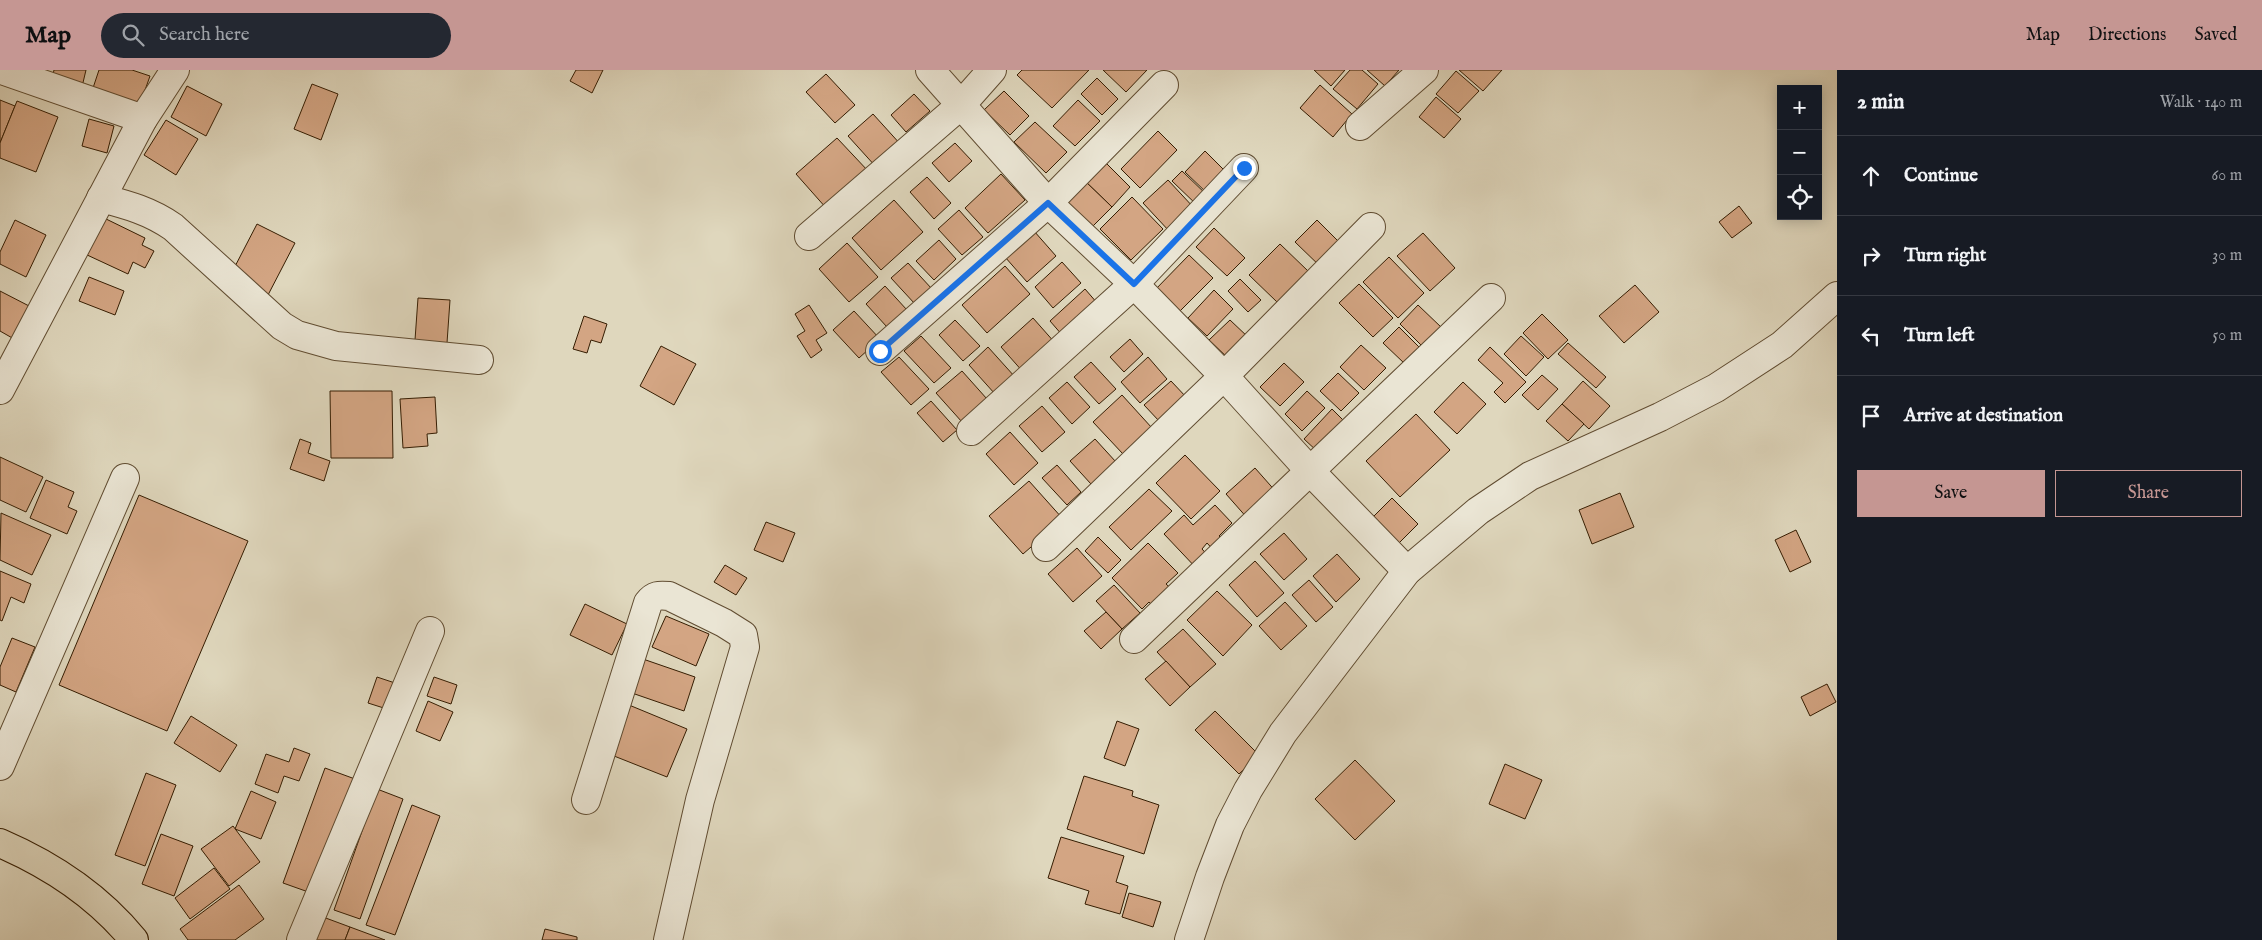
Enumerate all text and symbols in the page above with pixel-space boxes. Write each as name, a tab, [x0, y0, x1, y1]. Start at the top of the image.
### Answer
search box	[101, 13, 451, 58]
text: Map	[25, 20, 71, 51]
icon: search	[119, 21, 147, 49]
text: Search here	[159, 23, 250, 47]
text: Map	[2026, 24, 2060, 47]
text: Directions	[2088, 24, 2166, 47]
text: Saved	[2194, 24, 2237, 47]
map controls	[1777, 85, 1822, 220]
button: +	[1777, 85, 1822, 130]
text: 2 min	[1857, 89, 1904, 116]
text: Walk · 140 m	[2160, 93, 2242, 113]
button: −	[1777, 130, 1822, 175]
route end	[1233, 157, 1256, 180]
icon: ahead	[1857, 162, 1885, 190]
text: Continue	[1904, 164, 1978, 188]
text: 60 m	[2212, 166, 2242, 186]
button: locate	[1777, 175, 1822, 220]
icon: right	[1857, 242, 1885, 270]
text: Turn right	[1904, 244, 1986, 268]
text: 30 m	[2212, 246, 2242, 266]
icon: left	[1857, 322, 1885, 350]
text: Turn left	[1904, 324, 1975, 348]
text: 50 m	[2213, 326, 2242, 346]
route start	[869, 340, 892, 363]
icon: arrive	[1857, 402, 1885, 430]
text: Arrive at destination	[1904, 404, 2063, 428]
button: Save	[1857, 470, 2045, 517]
button: Share	[2055, 470, 2242, 517]

